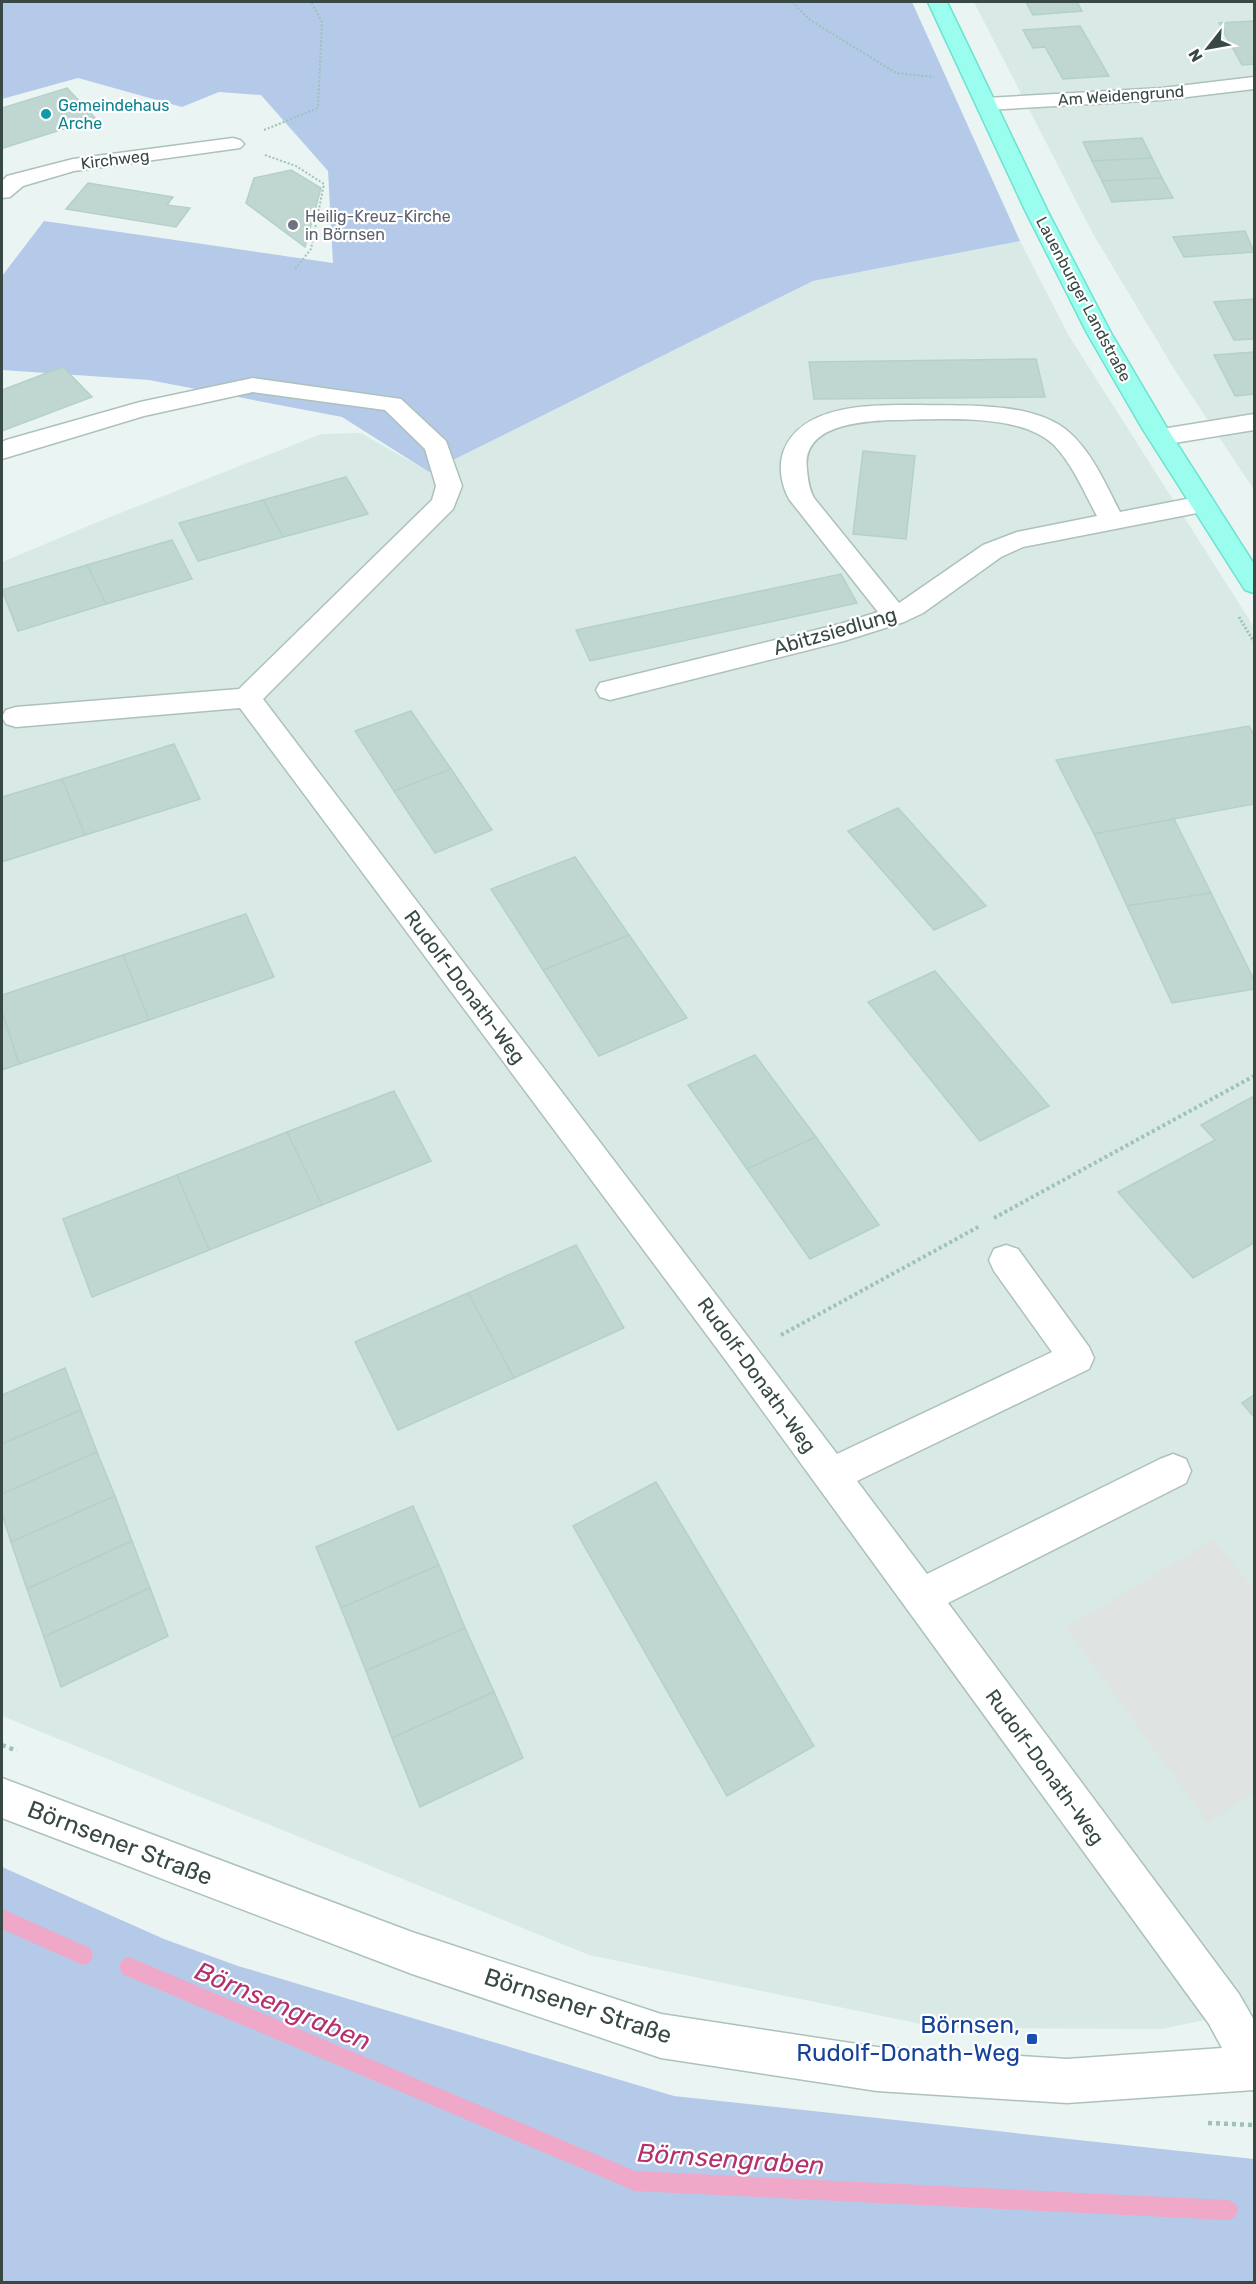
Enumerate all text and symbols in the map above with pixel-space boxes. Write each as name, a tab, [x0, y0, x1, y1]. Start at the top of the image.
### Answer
north arrow	[1178, 18, 1238, 78]
text: N	[1184, 46, 1207, 65]
street label: Am Weidengrund	[1057, 82, 1185, 109]
place label: Gemeindehaus Arche	[58, 96, 169, 133]
marker: Gemeindehaus Arche	[39, 107, 53, 121]
street label: Kirchweg	[80, 146, 150, 173]
place label: Heilig-Kreuz-Kirche in Börnsen	[305, 207, 451, 244]
street label: Lauenburger Landstraße	[1032, 214, 1135, 385]
marker: Heilig-Kreuz-Kirche in Börnsen	[286, 218, 300, 232]
street label: Abitzsiedlung	[771, 602, 899, 660]
street label: Rudolf-Donath-Weg	[399, 905, 531, 1069]
street label: Rudolf-Donath-Weg	[693, 1293, 821, 1457]
street label: Rudolf-Donath-Weg	[981, 1685, 1109, 1849]
street label: Börnsener Straße	[24, 1795, 216, 1891]
water label: Börnsengraben	[190, 1955, 375, 2057]
street label: Börnsener Straße	[481, 1962, 675, 2050]
place label: Börnsen, Rudolf-Donath-Weg	[796, 2011, 1020, 2067]
marker: Börnsen, Rudolf-Donath-Weg	[1025, 2032, 1039, 2046]
water label: Börnsengraben	[636, 2137, 826, 2182]

